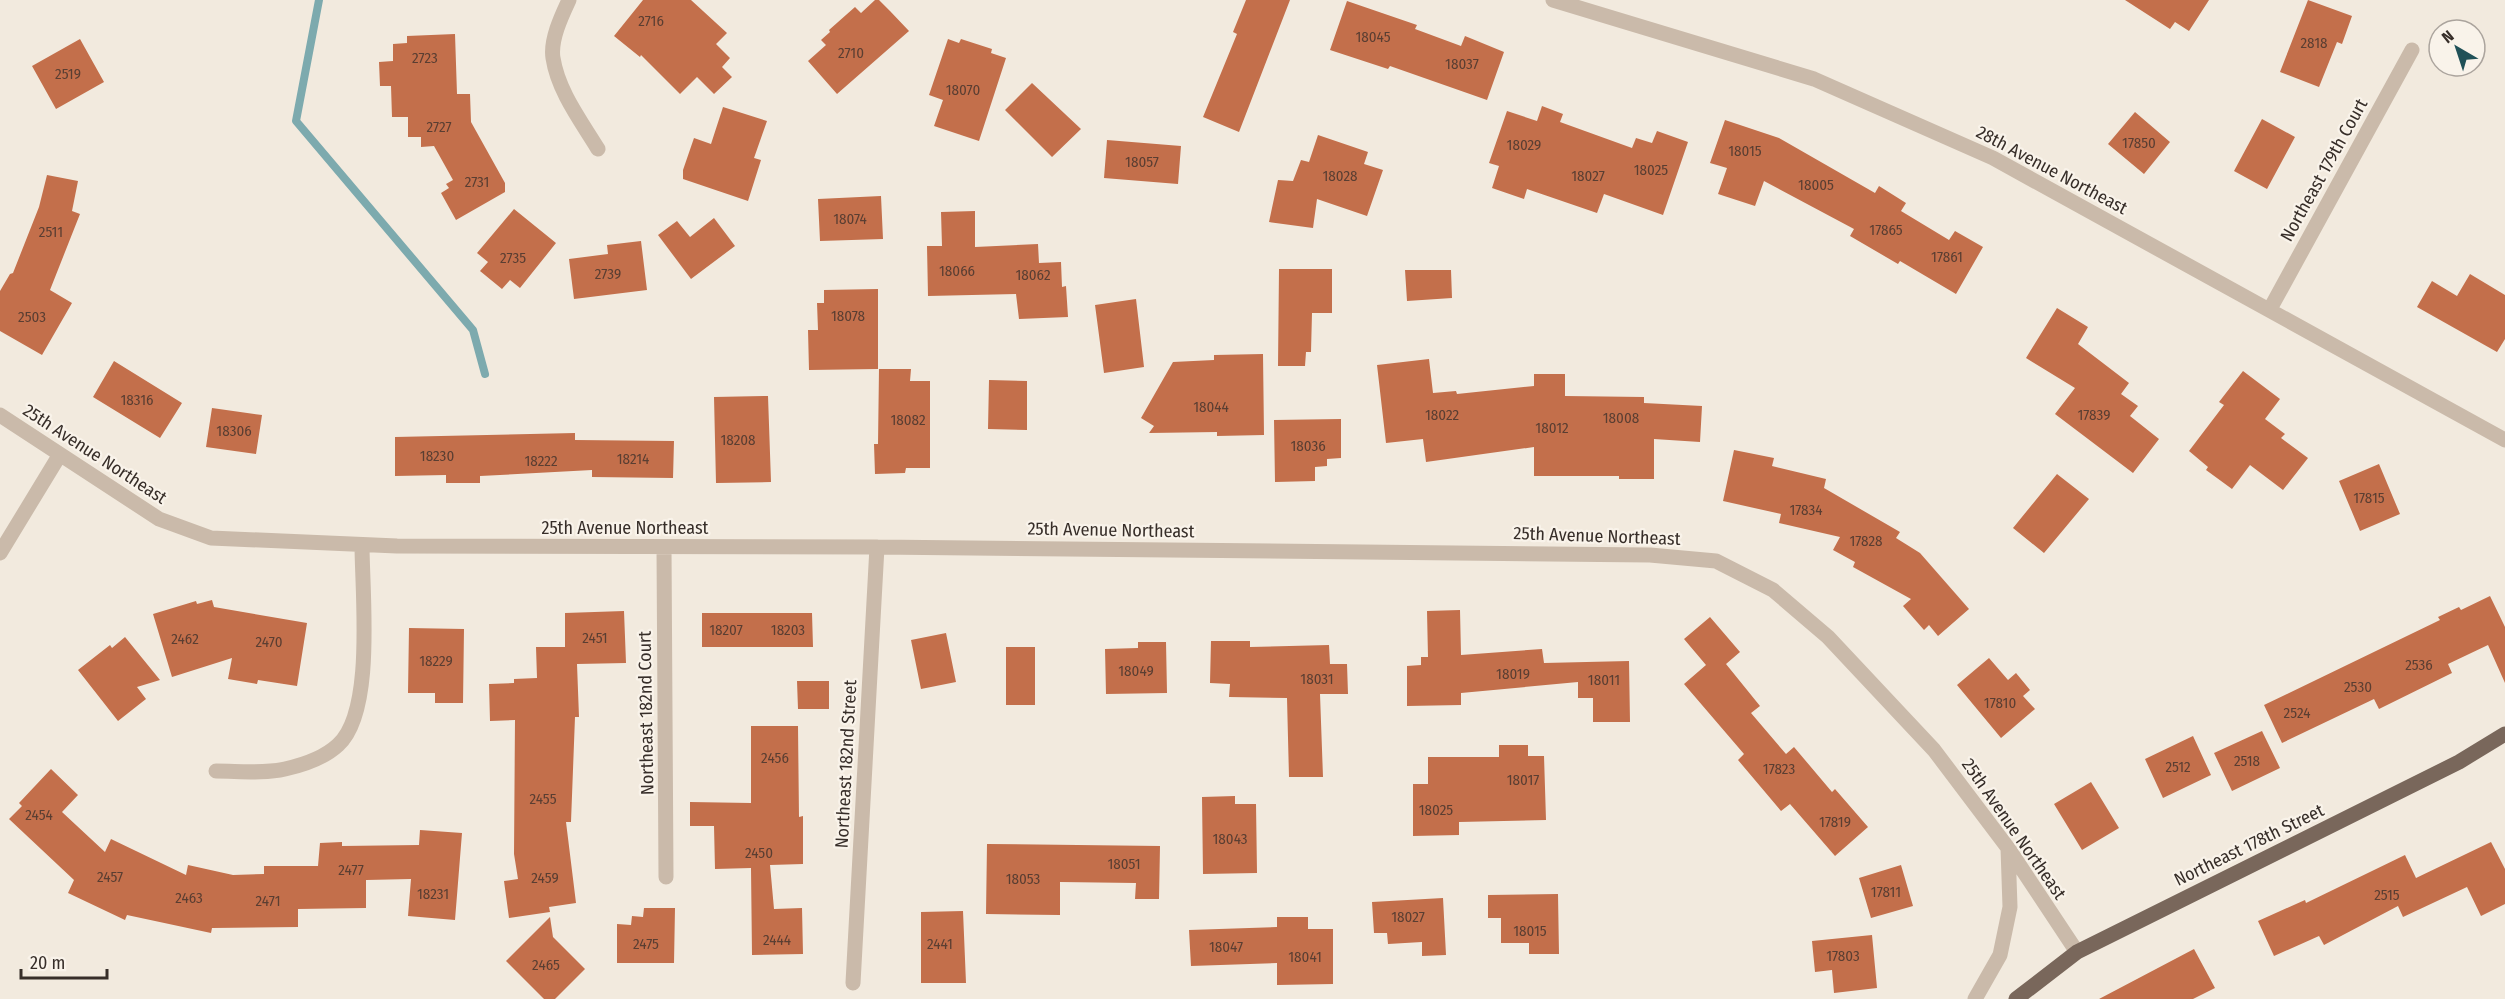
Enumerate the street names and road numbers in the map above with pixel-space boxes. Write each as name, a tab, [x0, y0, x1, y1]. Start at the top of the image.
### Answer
street label: Northeast 179th Court	[2276, 95, 2372, 245]
street label: 28th Avenue Northeast	[1973, 121, 2131, 219]
street label: 25th Avenue Northeast	[19, 399, 171, 509]
street label: 25th Avenue Northeast	[541, 517, 709, 539]
street label: 25th Avenue Northeast	[1027, 518, 1195, 542]
street label: 25th Avenue Northeast	[1513, 522, 1681, 550]
street label: Northeast 182nd Court	[634, 631, 658, 795]
street label: Northeast 182nd Street	[831, 679, 861, 849]
street label: 25th Avenue Northeast	[1957, 754, 2071, 904]
street label: Northeast 178th Street	[2170, 799, 2328, 891]

